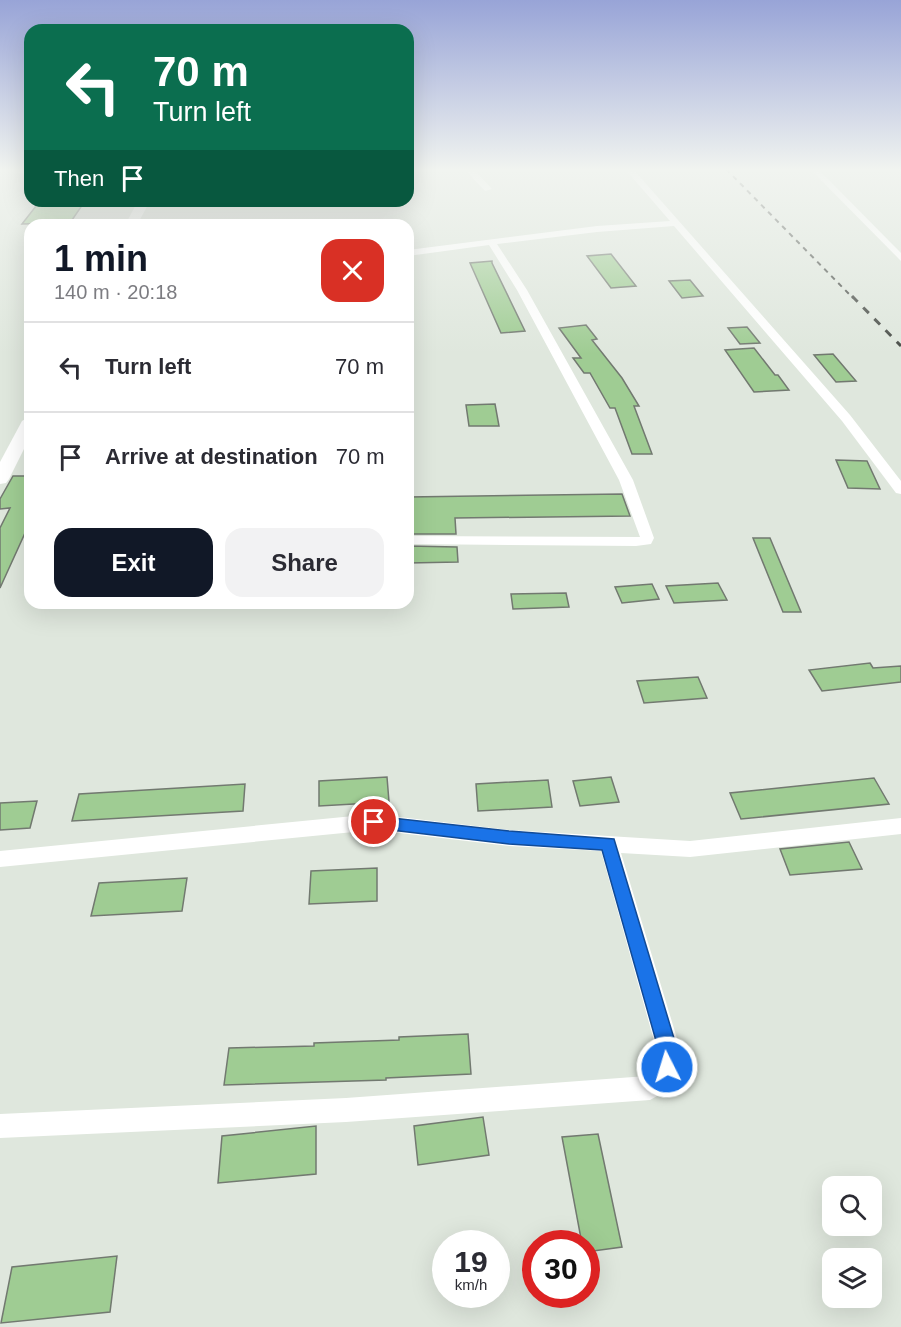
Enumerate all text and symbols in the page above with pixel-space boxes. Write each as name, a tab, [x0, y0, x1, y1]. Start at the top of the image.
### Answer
icon: left	[54, 48, 132, 126]
text: 70 m	[153, 48, 249, 95]
text: Turn left	[153, 97, 251, 127]
icon: arrive	[116, 162, 149, 195]
text: Then	[54, 166, 104, 191]
text: 1 min	[54, 238, 148, 279]
button: close	[321, 239, 384, 302]
text: 140 m · 20:18	[54, 281, 177, 303]
icon: left	[54, 351, 87, 384]
text: Turn left	[105, 354, 191, 379]
text: 70 m	[335, 354, 384, 379]
icon: arrive	[54, 441, 87, 474]
text: Arrive at destination	[105, 444, 318, 469]
text: 70 m	[336, 444, 385, 469]
button: Exit	[54, 528, 213, 597]
button: Share	[225, 528, 384, 597]
pin	[348, 796, 399, 847]
icon: arrive	[357, 805, 390, 838]
position arrow	[635, 1035, 699, 1099]
map controls	[822, 1176, 882, 1308]
button: search	[822, 1176, 882, 1236]
speed limit sign: 30	[522, 1230, 600, 1308]
text: 19	[454, 1245, 488, 1278]
button: layers	[822, 1248, 882, 1308]
text: km/h	[455, 1276, 487, 1293]

